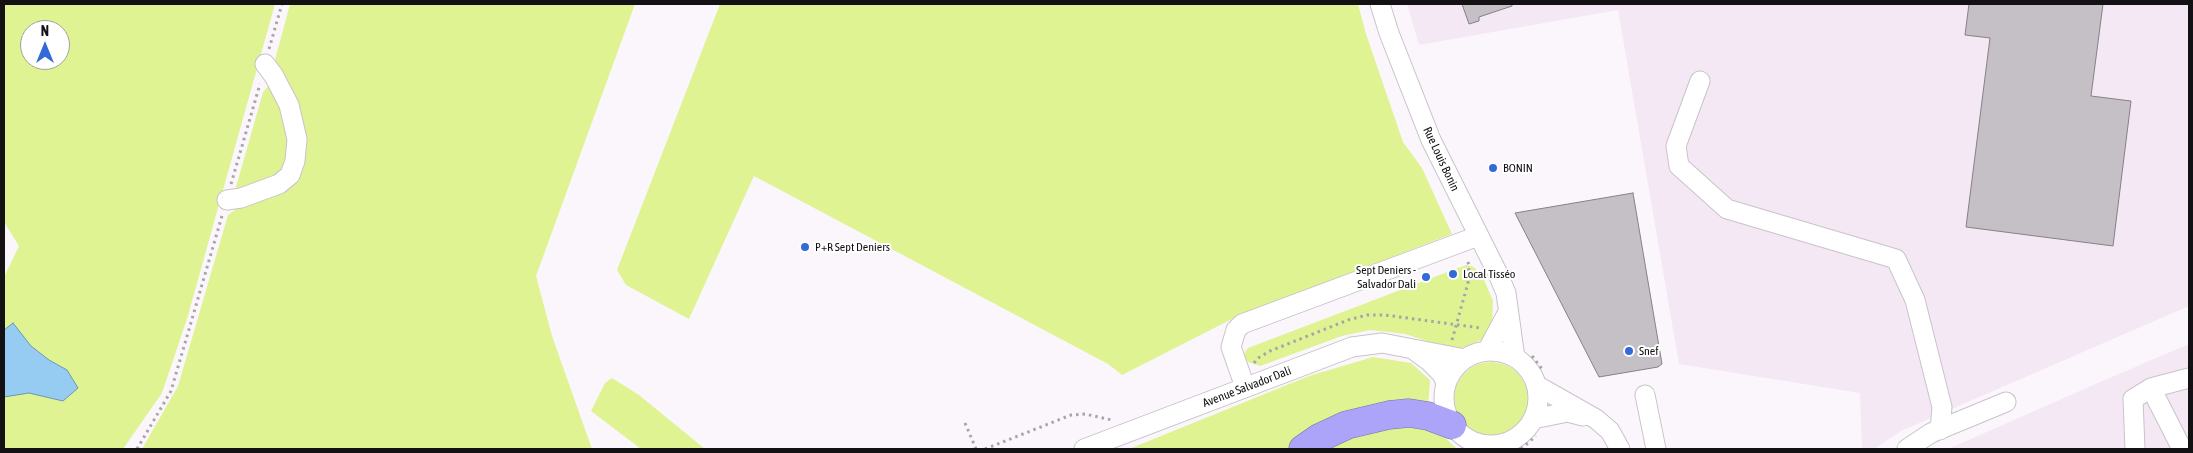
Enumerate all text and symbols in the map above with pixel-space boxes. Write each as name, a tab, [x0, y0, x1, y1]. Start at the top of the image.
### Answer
north arrow	[20, 20, 70, 70]
text: N	[41, 23, 49, 39]
street label: Rue Louis Bonin	[1420, 125, 1462, 193]
place label: BONIN	[1503, 161, 1533, 175]
marker: BONIN	[1487, 162, 1499, 174]
place label: P+R Sept Deniers	[815, 240, 890, 254]
marker: P+R Sept Deniers	[799, 241, 811, 253]
place label: Sept Deniers - Salvador Dali	[1356, 263, 1416, 291]
place label: Local Tisséo	[1463, 267, 1515, 281]
marker: Local Tisséo	[1447, 268, 1459, 280]
marker: Sept Deniers - Salvador Dali	[1420, 271, 1432, 283]
place label: Snef	[1639, 344, 1659, 358]
marker: Snef	[1623, 345, 1635, 357]
street label: Avenue Salvador Dali	[1201, 363, 1293, 411]

